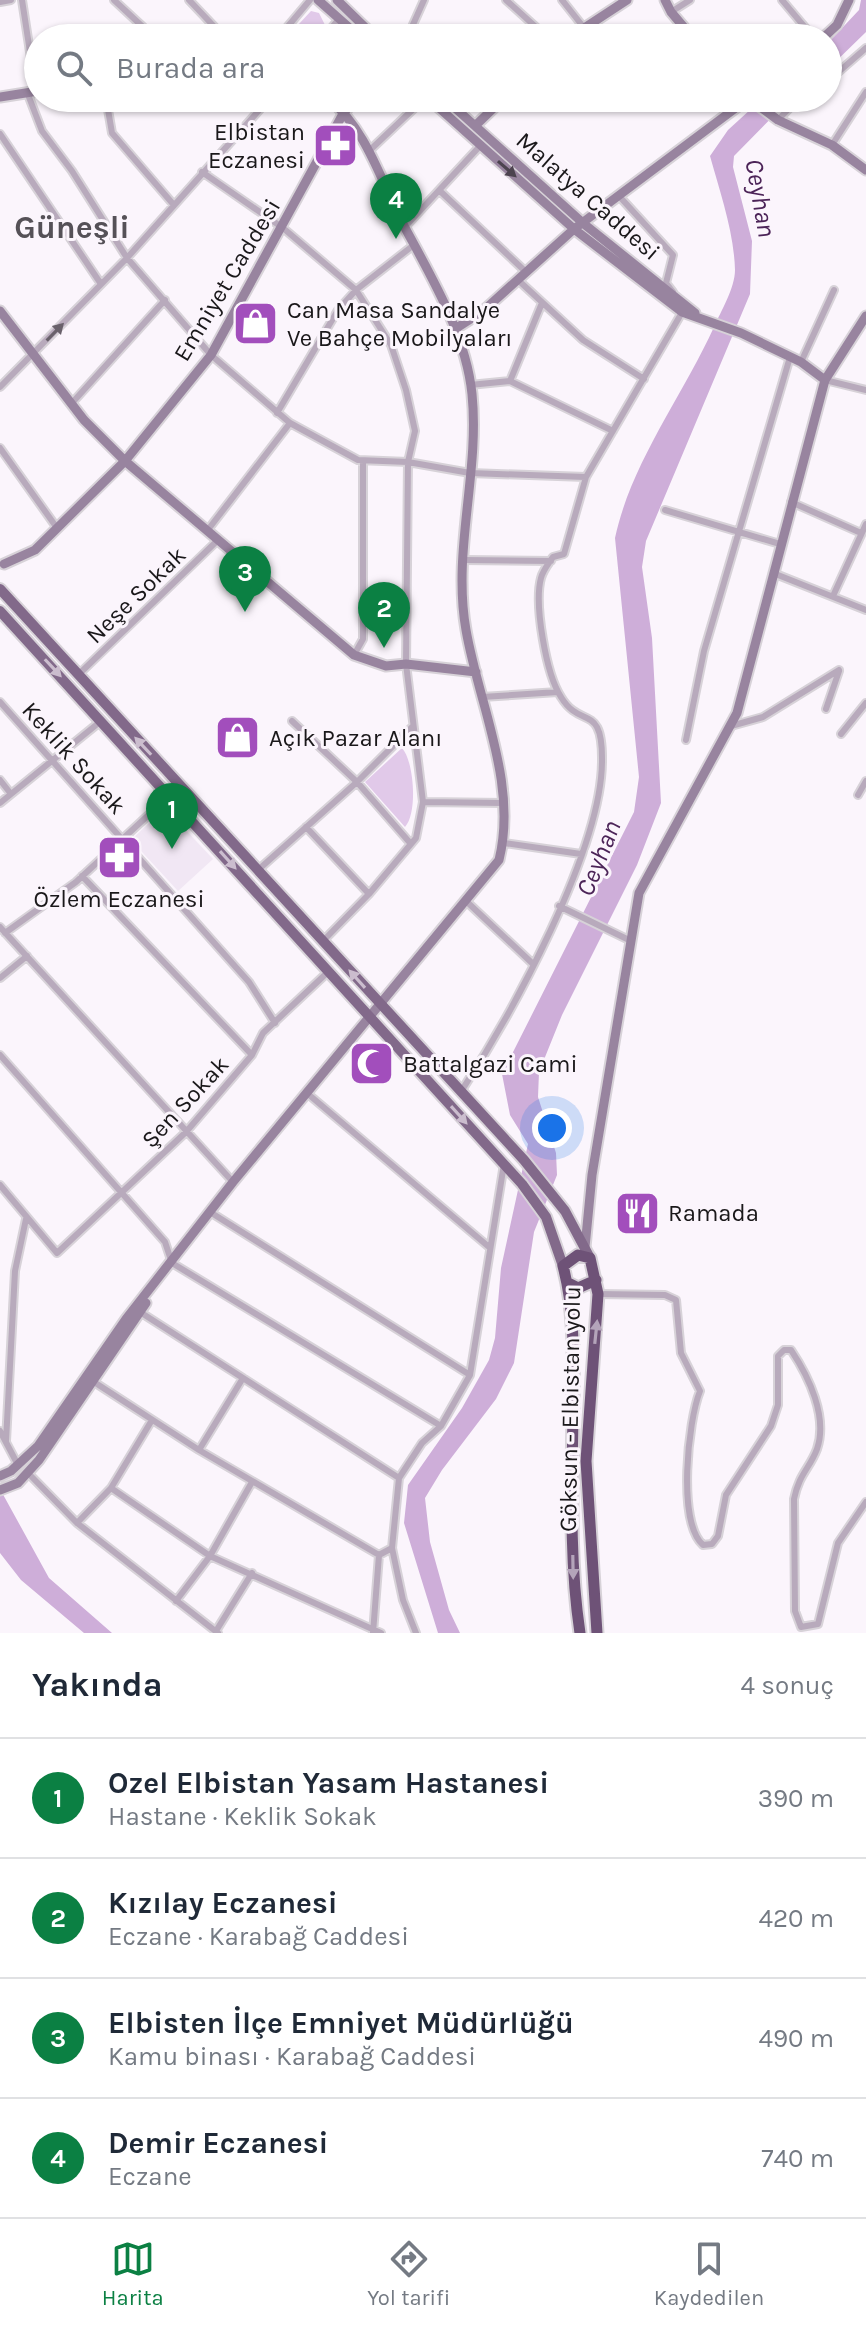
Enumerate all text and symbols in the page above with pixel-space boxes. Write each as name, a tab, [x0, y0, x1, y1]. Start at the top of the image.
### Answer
search box	[24, 24, 842, 112]
icon: search	[52, 46, 96, 90]
text: Burada ara	[116, 50, 265, 86]
place label: Elbistan Eczanesi	[208, 118, 305, 174]
pharmacy icon: Elbistan Eczanesi	[312, 122, 360, 170]
street label: Malatya Caddesi	[510, 126, 666, 266]
water label: Ceyhan	[738, 156, 783, 240]
one-way arrow	[496, 160, 516, 177]
pin: 4	[370, 173, 422, 239]
street label: Emniyet Caddesi	[168, 194, 286, 366]
district label: Güneşli	[14, 209, 130, 246]
place label: Can Masa Sandalye Ve Bahçe Mobilyaları	[287, 296, 512, 352]
shop icon: Can Masa Sandalye Ve Bahçe Mobilyaları	[232, 300, 280, 348]
one-way arrow	[45, 323, 63, 342]
street label: Neşe Sokak	[81, 541, 191, 649]
pin: 3	[219, 546, 271, 612]
pin: 2	[358, 582, 410, 648]
one-way arrow	[43, 659, 61, 678]
street label: Keklik Sokak	[16, 696, 132, 820]
shop icon: Açık Pazar Alanı	[214, 714, 262, 762]
place label: Açık Pazar Alanı	[269, 724, 442, 752]
one-way arrow	[135, 737, 153, 756]
pin: 1	[146, 783, 198, 849]
water label: Ceyhan	[569, 816, 628, 901]
pharmacy icon: Özlem Eczanesi	[95, 833, 143, 881]
one-way arrow	[219, 850, 236, 870]
place label: Özlem Eczanesi	[33, 885, 205, 913]
one-way arrow	[348, 969, 366, 988]
mosque icon: Battalgazi Cami	[348, 1040, 396, 1088]
street label: Şen Sokak	[136, 1050, 234, 1154]
place label: Battalgazi Cami	[403, 1050, 578, 1078]
one-way arrow	[450, 1105, 468, 1124]
your location	[532, 1108, 572, 1148]
restaurant icon: Ramada	[613, 1189, 661, 1237]
place label: Ramada	[668, 1199, 759, 1227]
street label: Göksun - Elbistan yolu	[554, 1286, 586, 1532]
one-way arrow	[590, 1319, 603, 1344]
one-way arrow	[567, 1555, 579, 1580]
text: Yakında	[32, 1665, 163, 1705]
text: 4 sonuç	[741, 1670, 834, 1701]
text: Ozel Elbistan Yasam Hastanesi	[108, 1765, 549, 1801]
text: 1	[53, 1783, 63, 1814]
text: 390 m	[758, 1783, 834, 1814]
text: Hastane · Keklik Sokak	[108, 1801, 377, 1832]
text: Kızılay Eczanesi	[108, 1885, 338, 1921]
text: 2	[50, 1903, 66, 1934]
text: 420 m	[758, 1903, 834, 1934]
text: Eczane · Karabağ Caddesi	[108, 1921, 409, 1952]
text: Elbisten İlçe Emniyet Müdürlüğü	[108, 2005, 574, 2041]
text: 3	[50, 2023, 66, 2054]
text: 490 m	[758, 2023, 834, 2054]
text: Kamu binası · Karabağ Caddesi	[108, 2041, 476, 2072]
text: Demir Eczanesi	[108, 2125, 328, 2161]
text: 4	[50, 2143, 66, 2174]
text: 740 m	[761, 2143, 834, 2174]
text: Eczane	[108, 2161, 192, 2192]
tab: Harita	[102, 2237, 164, 2311]
tab: Yol tarifi	[367, 2237, 450, 2311]
tab: Kaydedilen	[654, 2237, 764, 2311]

